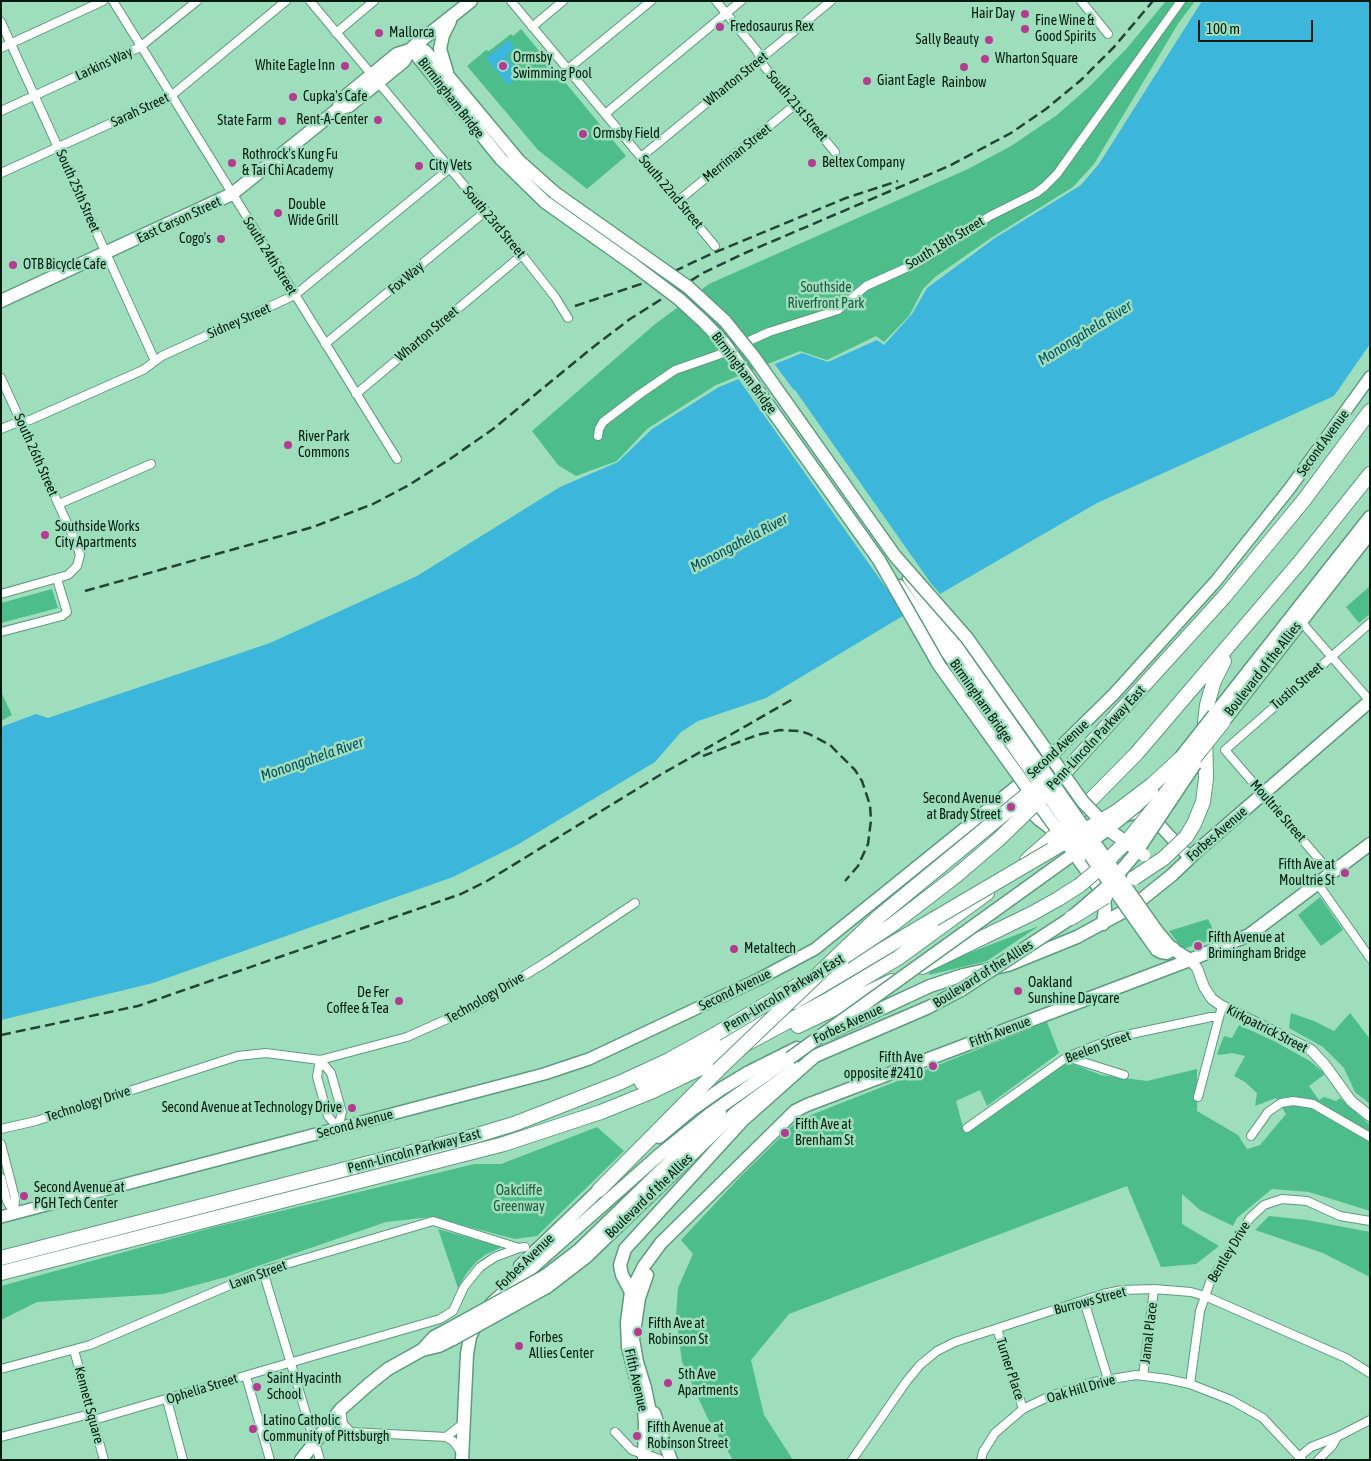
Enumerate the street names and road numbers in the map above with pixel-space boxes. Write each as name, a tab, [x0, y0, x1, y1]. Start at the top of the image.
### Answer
street label: Larkins Way	[73, 44, 135, 84]
street label: Wharton Street	[701, 48, 771, 110]
street label: Birmingham Bridge	[414, 54, 488, 142]
street label: South 21st Street	[763, 67, 831, 145]
street label: Sarah Street	[108, 89, 172, 131]
street label: Merriman Street	[699, 120, 775, 186]
street label: South 25th Street	[52, 147, 104, 235]
street label: South 22nd Street	[635, 152, 707, 232]
street label: South 23rd Street	[459, 183, 529, 261]
street label: East Carson Street	[134, 193, 224, 247]
street label: South 18th Street	[903, 213, 987, 273]
street label: South 24th Street	[239, 214, 301, 298]
street label: Fox Way	[385, 258, 427, 298]
street label: Sidney Street	[205, 300, 273, 342]
street label: Wharton Street	[392, 303, 462, 365]
street label: Birmingham Bridge	[708, 329, 780, 417]
street label: Second Avenue	[1293, 407, 1353, 479]
street label: South 26th Street	[10, 411, 62, 499]
street label: Boulevard of the Allies	[1221, 619, 1305, 719]
street label: Birmingham Bridge	[946, 656, 1016, 746]
street label: Tustin Street	[1267, 659, 1327, 713]
street label: Penn-Lincoln Parkway East	[1043, 682, 1149, 794]
street label: Second Avenue	[1024, 716, 1092, 782]
street label: Moultrie Street	[1246, 777, 1310, 845]
street label: Forbes Avenue	[1183, 803, 1251, 865]
street label: Boulevard of the Allies	[930, 936, 1036, 1012]
street label: Penn-Lincoln Parkway East	[721, 951, 847, 1035]
street label: Second Avenue	[696, 965, 774, 1015]
street label: Technology Drive	[443, 969, 527, 1027]
street label: Forbes Avenue	[811, 1001, 885, 1047]
street label: Kirkpatrick Street	[1224, 1001, 1310, 1057]
street label: Fifth Avenue	[967, 1013, 1033, 1051]
street label: Beelen Street	[1063, 1027, 1133, 1067]
street label: Technology Drive	[44, 1082, 132, 1126]
street label: Second Avenue	[315, 1106, 395, 1142]
street label: Penn-Lincoln Parkway East	[346, 1125, 482, 1177]
street label: Boulevard of the Allies	[602, 1150, 696, 1242]
street label: Bentley Drive	[1204, 1218, 1254, 1286]
street label: Forbes Avenue	[492, 1230, 558, 1294]
street label: Lawn Street	[227, 1257, 289, 1293]
street label: Burrows Street	[1052, 1283, 1128, 1319]
street label: Jamal Place	[1137, 1301, 1161, 1365]
street label: Turner Place	[992, 1336, 1028, 1402]
street label: Fifth Avenue	[621, 1347, 651, 1413]
street label: Kennett Square	[71, 1365, 107, 1445]
street label: Ophelia Street	[164, 1370, 240, 1408]
street label: Oak Hill Drive	[1045, 1371, 1117, 1407]

